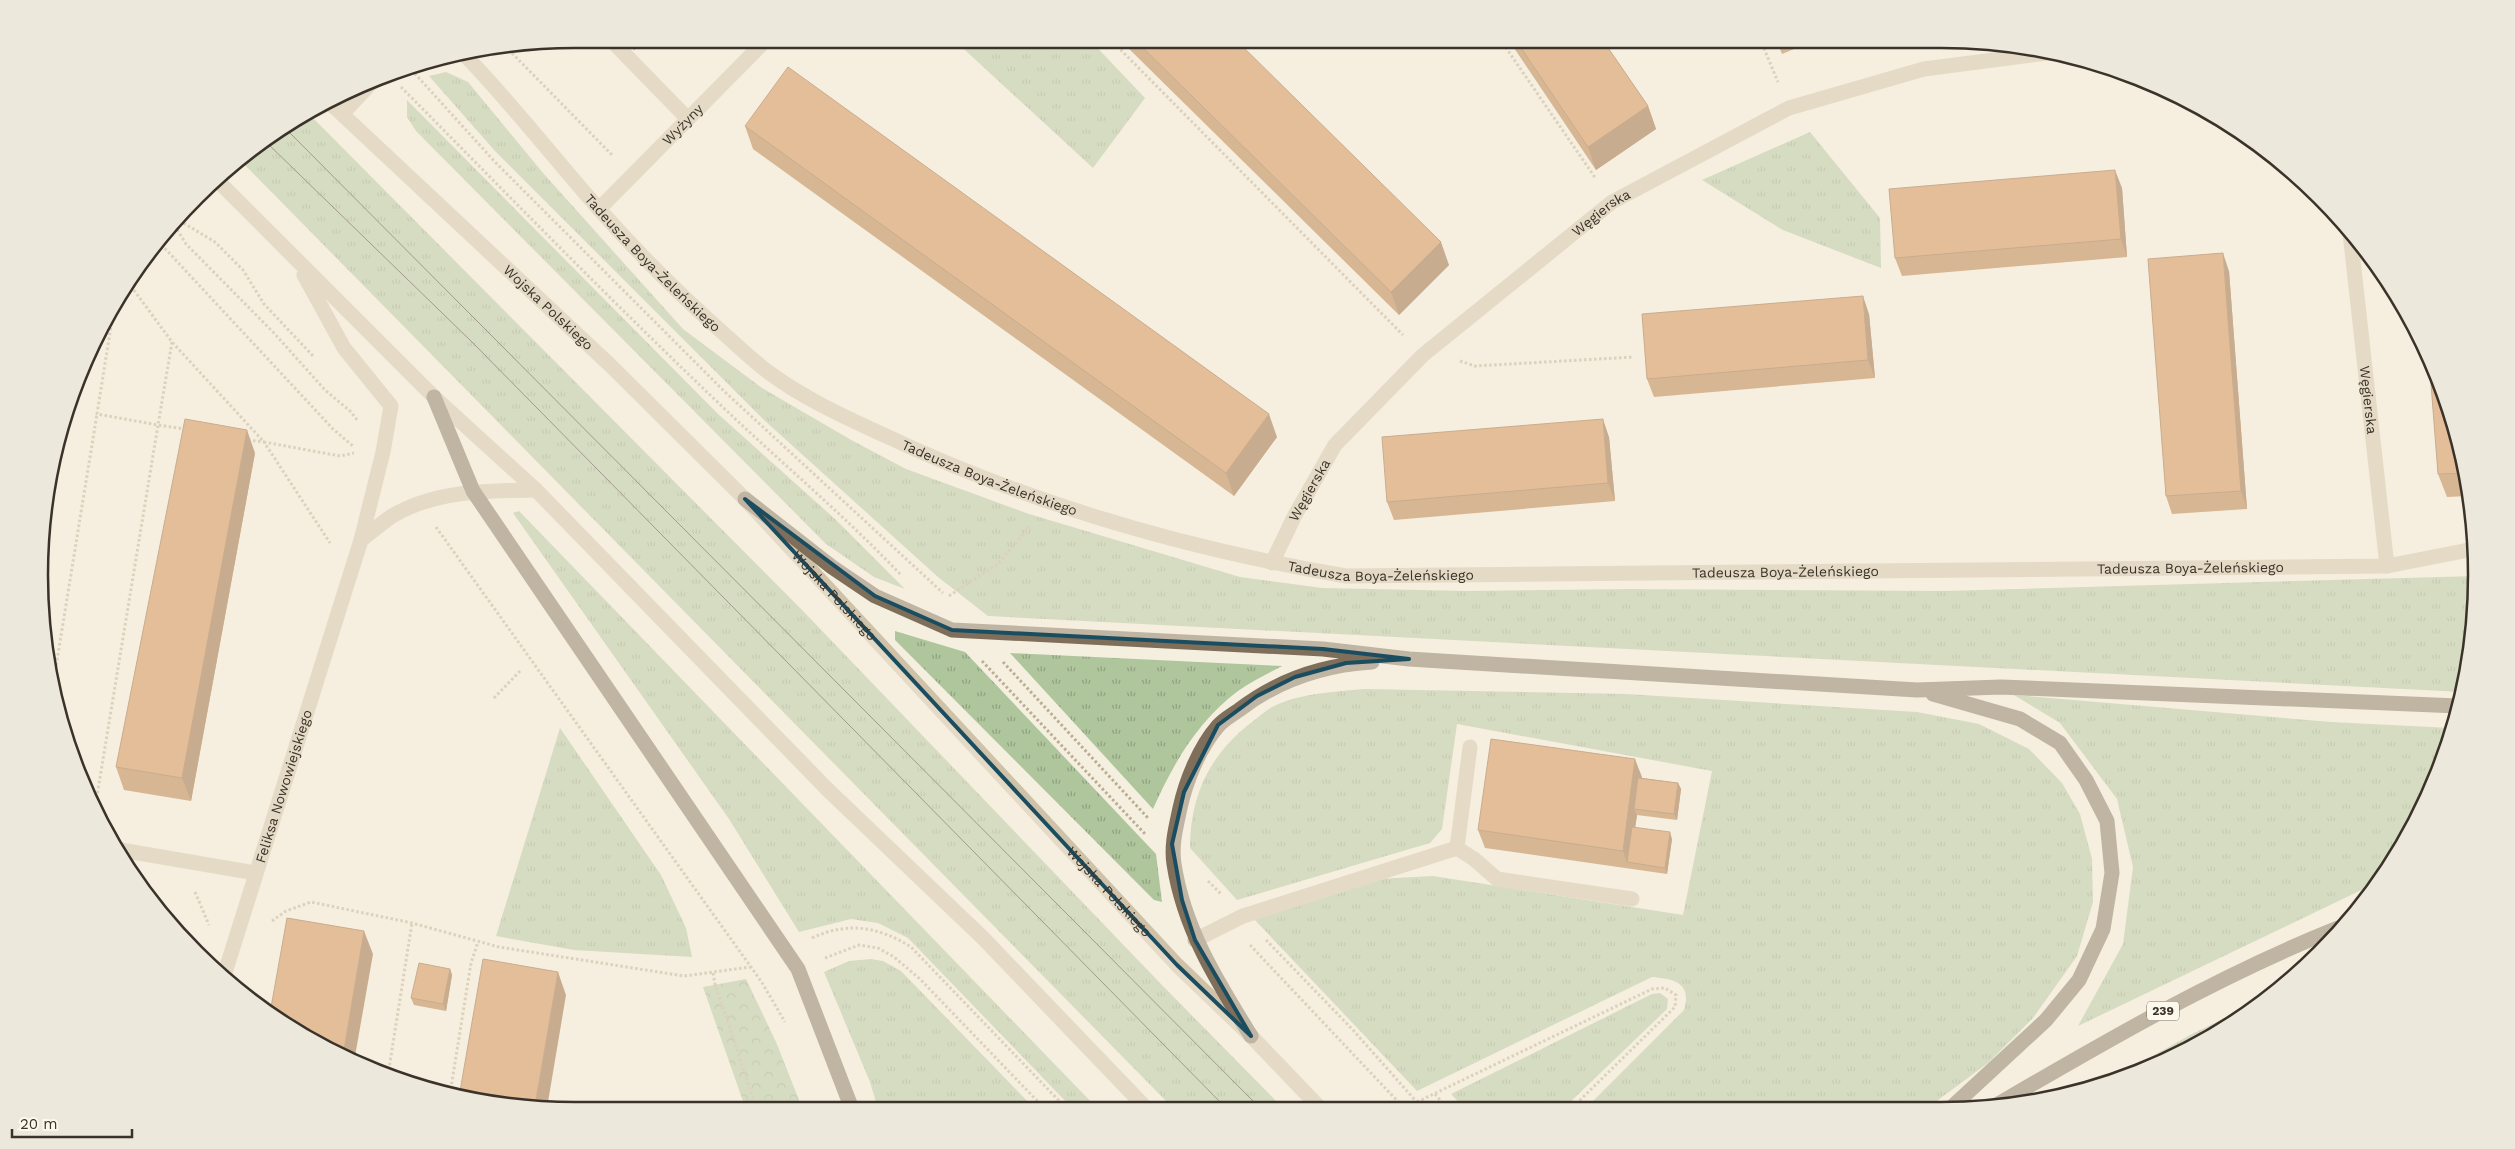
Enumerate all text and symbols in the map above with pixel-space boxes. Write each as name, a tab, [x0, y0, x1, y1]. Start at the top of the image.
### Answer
street label: Wyżyny	[659, 100, 707, 148]
street label: Węgierska	[1569, 186, 1633, 239]
street label: Tadeusza Boya-Żeleńskiego	[582, 191, 724, 335]
street label: Wojska Polskiego	[500, 262, 597, 353]
street label: Węgierska	[2357, 365, 2380, 435]
street label: Tadeusza Boya-Żeleńskiego	[899, 436, 1079, 518]
street label: Węgierska	[1285, 456, 1333, 524]
street label: Wojska Polskiego	[789, 547, 880, 644]
street label: Tadeusza Boya-Żeleńskiego	[1286, 557, 1474, 584]
street label: Tadeusza Boya-Żeleńskiego	[2097, 559, 2284, 577]
street label: Tadeusza Boya-Żeleńskiego	[1692, 563, 1879, 581]
street label: Feliksa Nowowiejskiego	[252, 708, 315, 865]
street label: Wojska Polskiego	[1063, 843, 1155, 940]
road number: 239	[2147, 1001, 2179, 1020]
scale bar	[12, 1106, 132, 1138]
text: 20 m	[20, 1115, 58, 1133]

